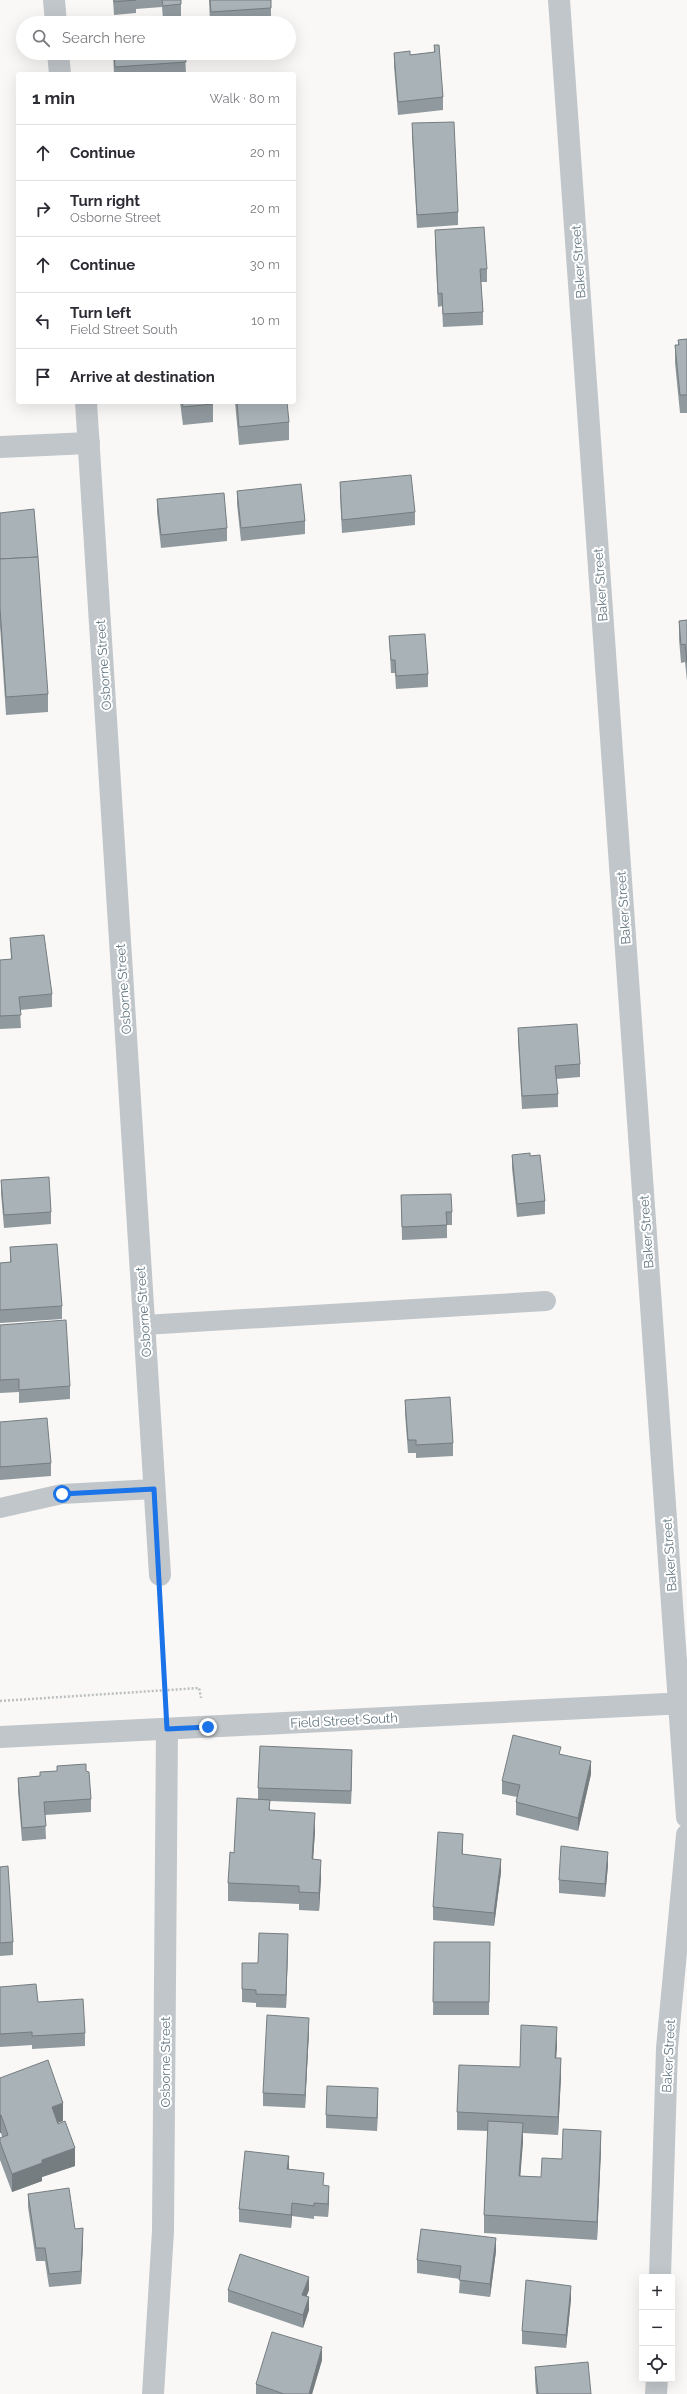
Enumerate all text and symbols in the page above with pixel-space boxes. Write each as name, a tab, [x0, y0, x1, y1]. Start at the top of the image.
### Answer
search box	[16, 16, 296, 60]
icon: search	[30, 27, 52, 49]
text: Search here	[62, 29, 145, 47]
text: 1 min	[32, 88, 75, 108]
text: Walk · 80 m	[210, 91, 280, 106]
icon: ahead	[32, 142, 54, 164]
text: Continue	[70, 144, 135, 162]
text: 20 m	[250, 145, 280, 160]
text: Turn right	[70, 192, 140, 210]
icon: right	[32, 198, 54, 220]
text: 20 m	[250, 201, 280, 216]
text: Osborne Street	[70, 210, 161, 225]
street label: Baker Street	[568, 224, 589, 299]
icon: ahead	[32, 254, 54, 276]
text: Continue	[70, 256, 135, 274]
text: 30 m	[250, 257, 280, 272]
text: Turn left	[70, 304, 131, 322]
icon: left	[32, 310, 54, 332]
text: 10 m	[251, 313, 280, 328]
text: Field Street South	[70, 322, 178, 337]
icon: arrive	[32, 366, 54, 388]
text: Arrive at destination	[70, 368, 215, 386]
street label: Baker Street	[590, 547, 611, 622]
street label: Osborne Street	[93, 618, 114, 711]
street label: Baker Street	[613, 870, 634, 945]
street label: Osborne Street	[113, 942, 134, 1035]
street label: Baker Street	[636, 1194, 657, 1269]
street label: Osborne Street	[133, 1265, 154, 1358]
route start	[53, 1485, 71, 1503]
street label: Baker Street	[659, 1517, 680, 1592]
street label: Field Street South	[290, 1710, 398, 1731]
route end	[199, 1718, 217, 1736]
street label: Osborne Street	[158, 2016, 173, 2107]
street label: Baker Street	[659, 2018, 678, 2093]
map controls	[639, 2274, 675, 2382]
button: +	[639, 2274, 675, 2310]
button: −	[639, 2310, 675, 2346]
button: locate	[639, 2346, 675, 2382]

